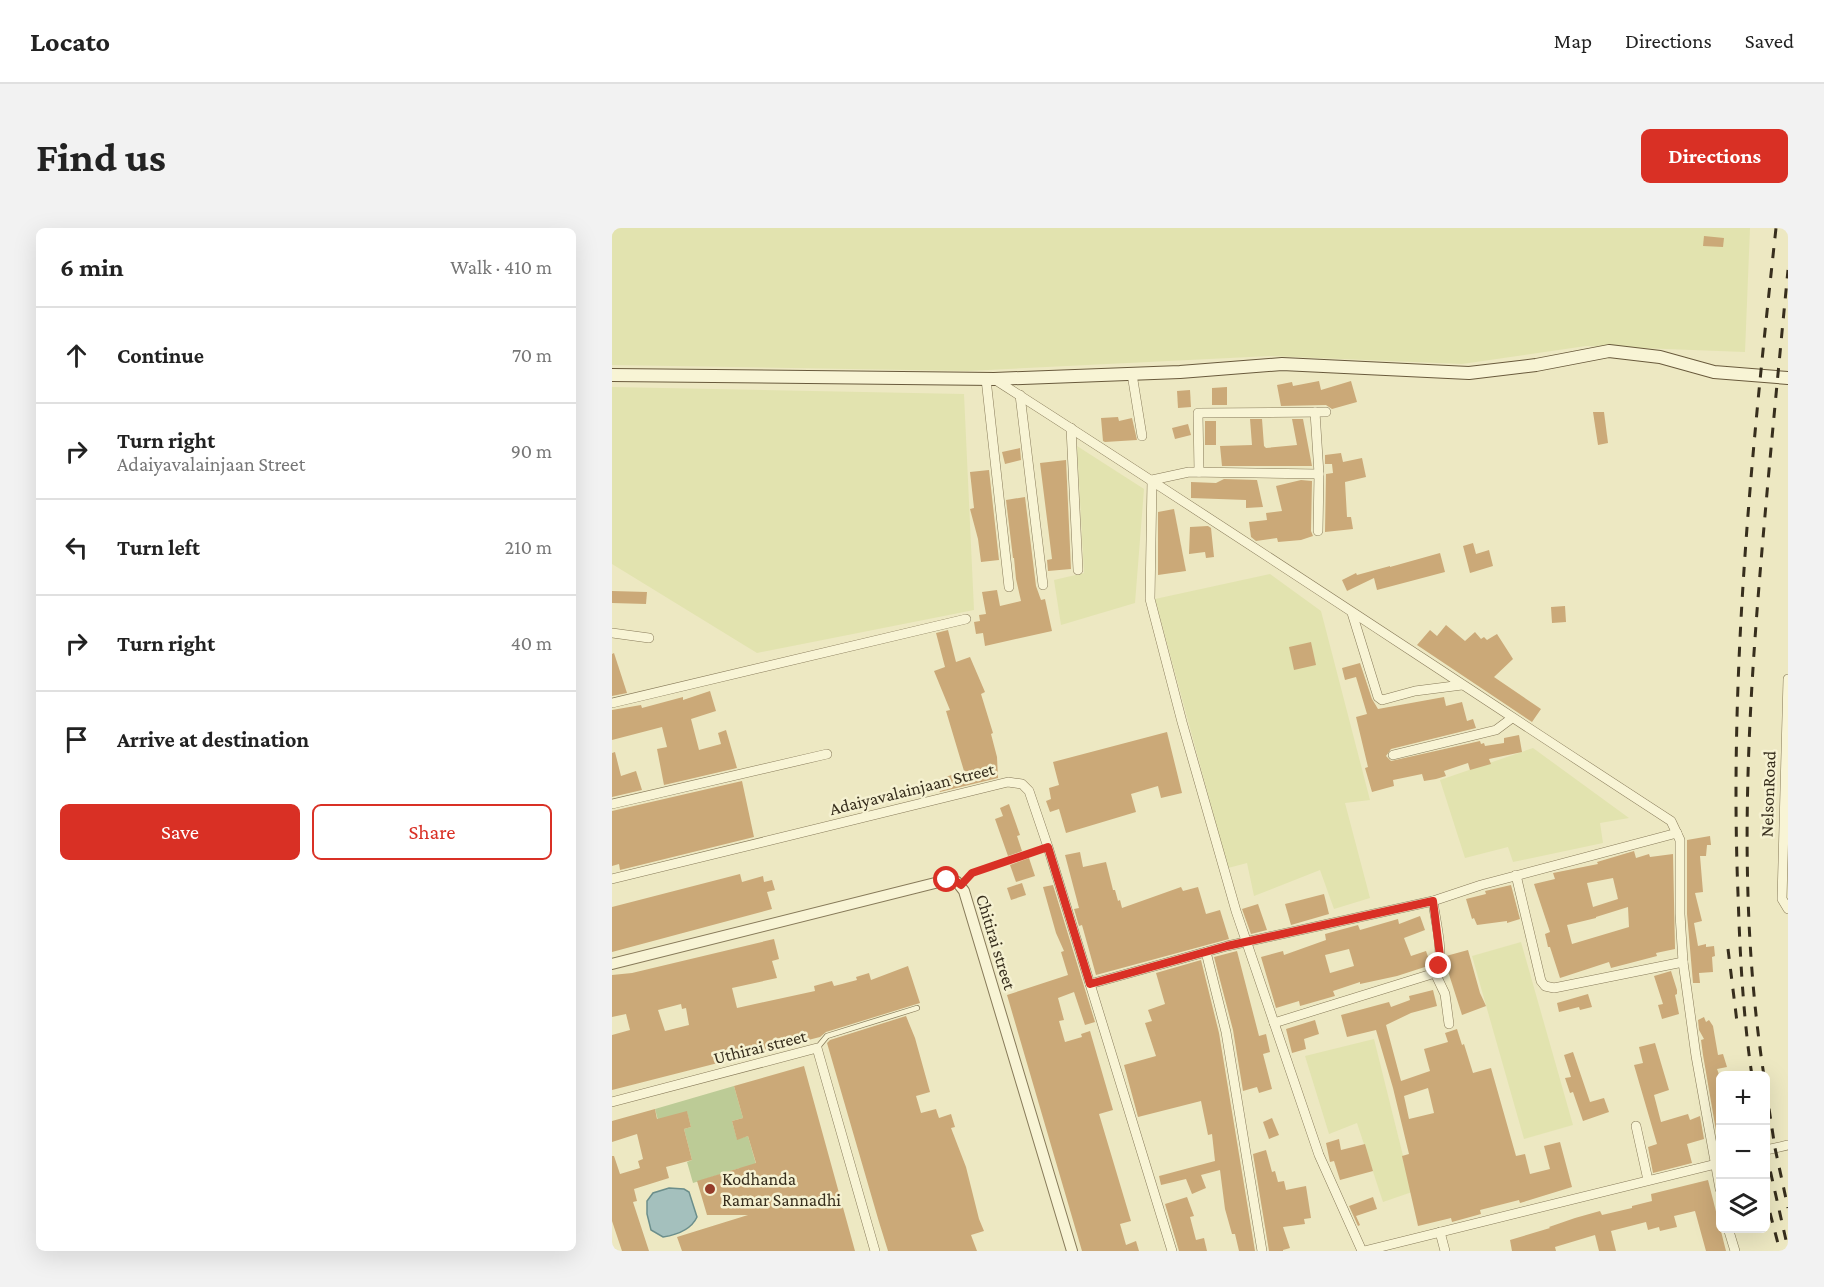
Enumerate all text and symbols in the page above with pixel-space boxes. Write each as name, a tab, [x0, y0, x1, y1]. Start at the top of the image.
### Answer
text: Locato	[30, 26, 110, 57]
text: Map	[1554, 29, 1592, 53]
text: Directions	[1625, 29, 1712, 53]
text: Saved	[1745, 29, 1794, 53]
button: Directions	[1641, 129, 1788, 183]
text: Find us	[36, 133, 166, 180]
text: 6 min	[60, 253, 124, 282]
text: Walk · 410 m	[450, 256, 552, 278]
icon: ahead	[60, 339, 93, 372]
text: Continue	[117, 343, 204, 368]
text: 70 m	[512, 344, 552, 366]
text: Turn right	[117, 428, 215, 453]
icon: right	[60, 435, 93, 468]
text: 90 m	[511, 440, 552, 462]
text: Adaiyavalainjaan Street	[117, 453, 305, 475]
icon: left	[60, 531, 93, 564]
text: Turn left	[117, 535, 200, 560]
text: 210 m	[505, 536, 552, 558]
icon: right	[60, 627, 93, 660]
text: Turn right	[117, 631, 215, 656]
text: 40 m	[511, 632, 552, 654]
icon: arrive	[60, 723, 93, 756]
text: Arrive at destination	[117, 727, 309, 752]
street label: NelsonRoad	[1756, 750, 1780, 838]
street label: Adaiyavalainjaan Street	[827, 759, 998, 820]
button: Save	[60, 804, 300, 860]
button: Share	[312, 804, 552, 860]
route start	[933, 866, 959, 892]
street label: Chitirai street	[972, 892, 1020, 993]
route end	[1425, 952, 1451, 978]
street label: Uthirai street	[711, 1026, 810, 1068]
map controls	[1716, 1071, 1770, 1233]
button: +	[1716, 1071, 1770, 1125]
button: −	[1716, 1125, 1770, 1179]
place label: Kodhanda Ramar Sannadhi	[722, 1169, 841, 1210]
button: layers	[1716, 1179, 1770, 1233]
marker: Kodhanda Ramar Sannadhi	[703, 1182, 717, 1196]

